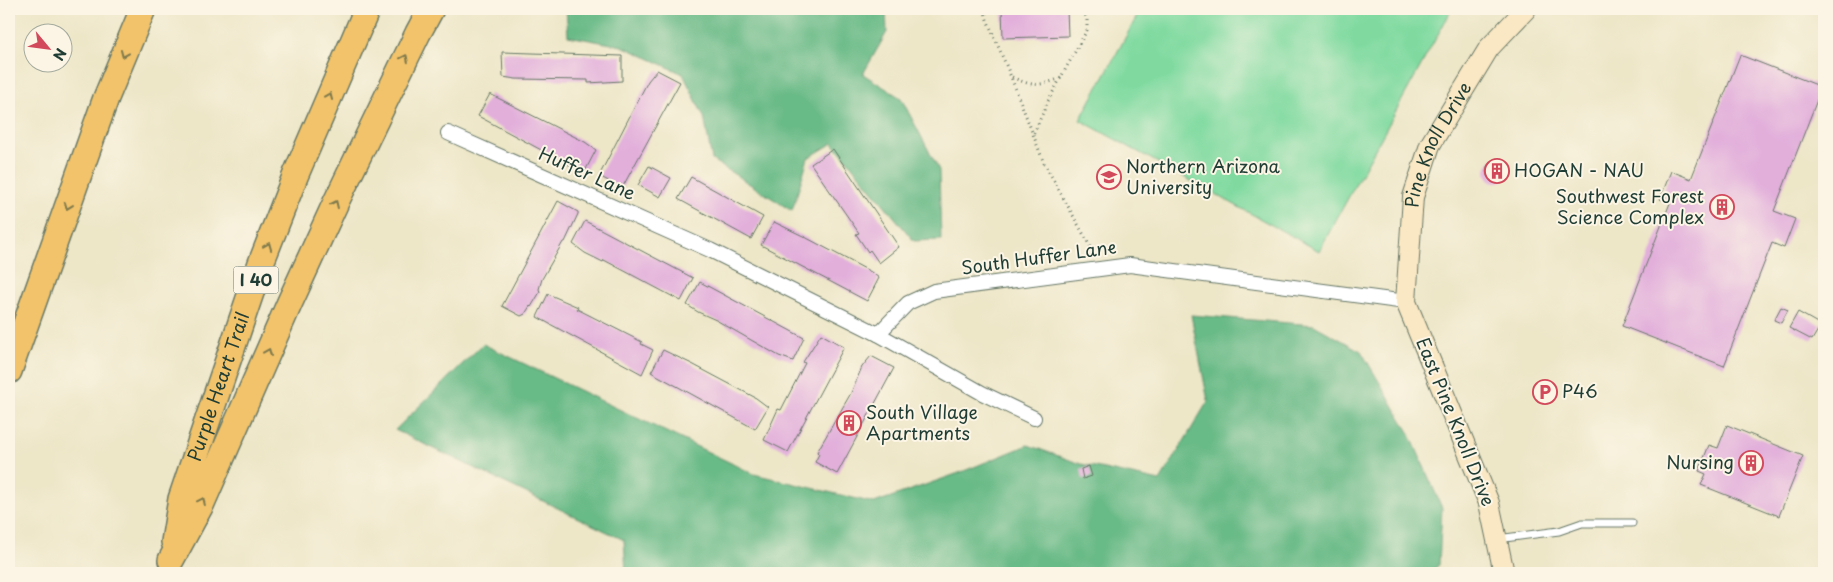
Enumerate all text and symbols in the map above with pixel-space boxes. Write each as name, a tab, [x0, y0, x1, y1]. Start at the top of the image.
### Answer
north arrow	[22, 22, 72, 72]
text: N	[48, 45, 72, 64]
one-way arrow	[120, 49, 131, 58]
one-way arrow	[399, 54, 409, 63]
street label: Pine Knoll Drive	[1397, 76, 1477, 208]
one-way arrow	[323, 92, 334, 101]
street label: Huffer Lane	[535, 139, 640, 206]
place label: Northern Arizona University	[1126, 152, 1281, 200]
place label: HOGAN - NAU	[1514, 156, 1644, 183]
building icon: HOGAN - NAU	[1484, 158, 1510, 184]
school or university icon: Northern Arizona University	[1096, 164, 1122, 190]
place label: Southwest Forest Science Complex	[1556, 182, 1704, 230]
building icon: Southwest Forest Science Complex	[1709, 194, 1735, 220]
one-way arrow	[328, 200, 339, 209]
one-way arrow	[63, 201, 73, 210]
street label: South Huffer Lane	[960, 232, 1118, 281]
one-way arrow	[262, 242, 272, 251]
road number: I 40	[234, 266, 278, 294]
street label: Purple Heart Trail	[180, 308, 255, 465]
street label: East Pine Knoll Drive	[1410, 333, 1503, 510]
one-way arrow	[262, 349, 272, 357]
place label: P46	[1562, 377, 1598, 404]
parking icon: P46	[1532, 379, 1558, 405]
place label: South Village Apartments	[866, 398, 978, 446]
building icon: South Village Apartments	[836, 410, 862, 436]
place label: Nursing	[1666, 448, 1734, 475]
building icon: Nursing	[1738, 450, 1764, 476]
one-way arrow	[196, 497, 207, 506]

